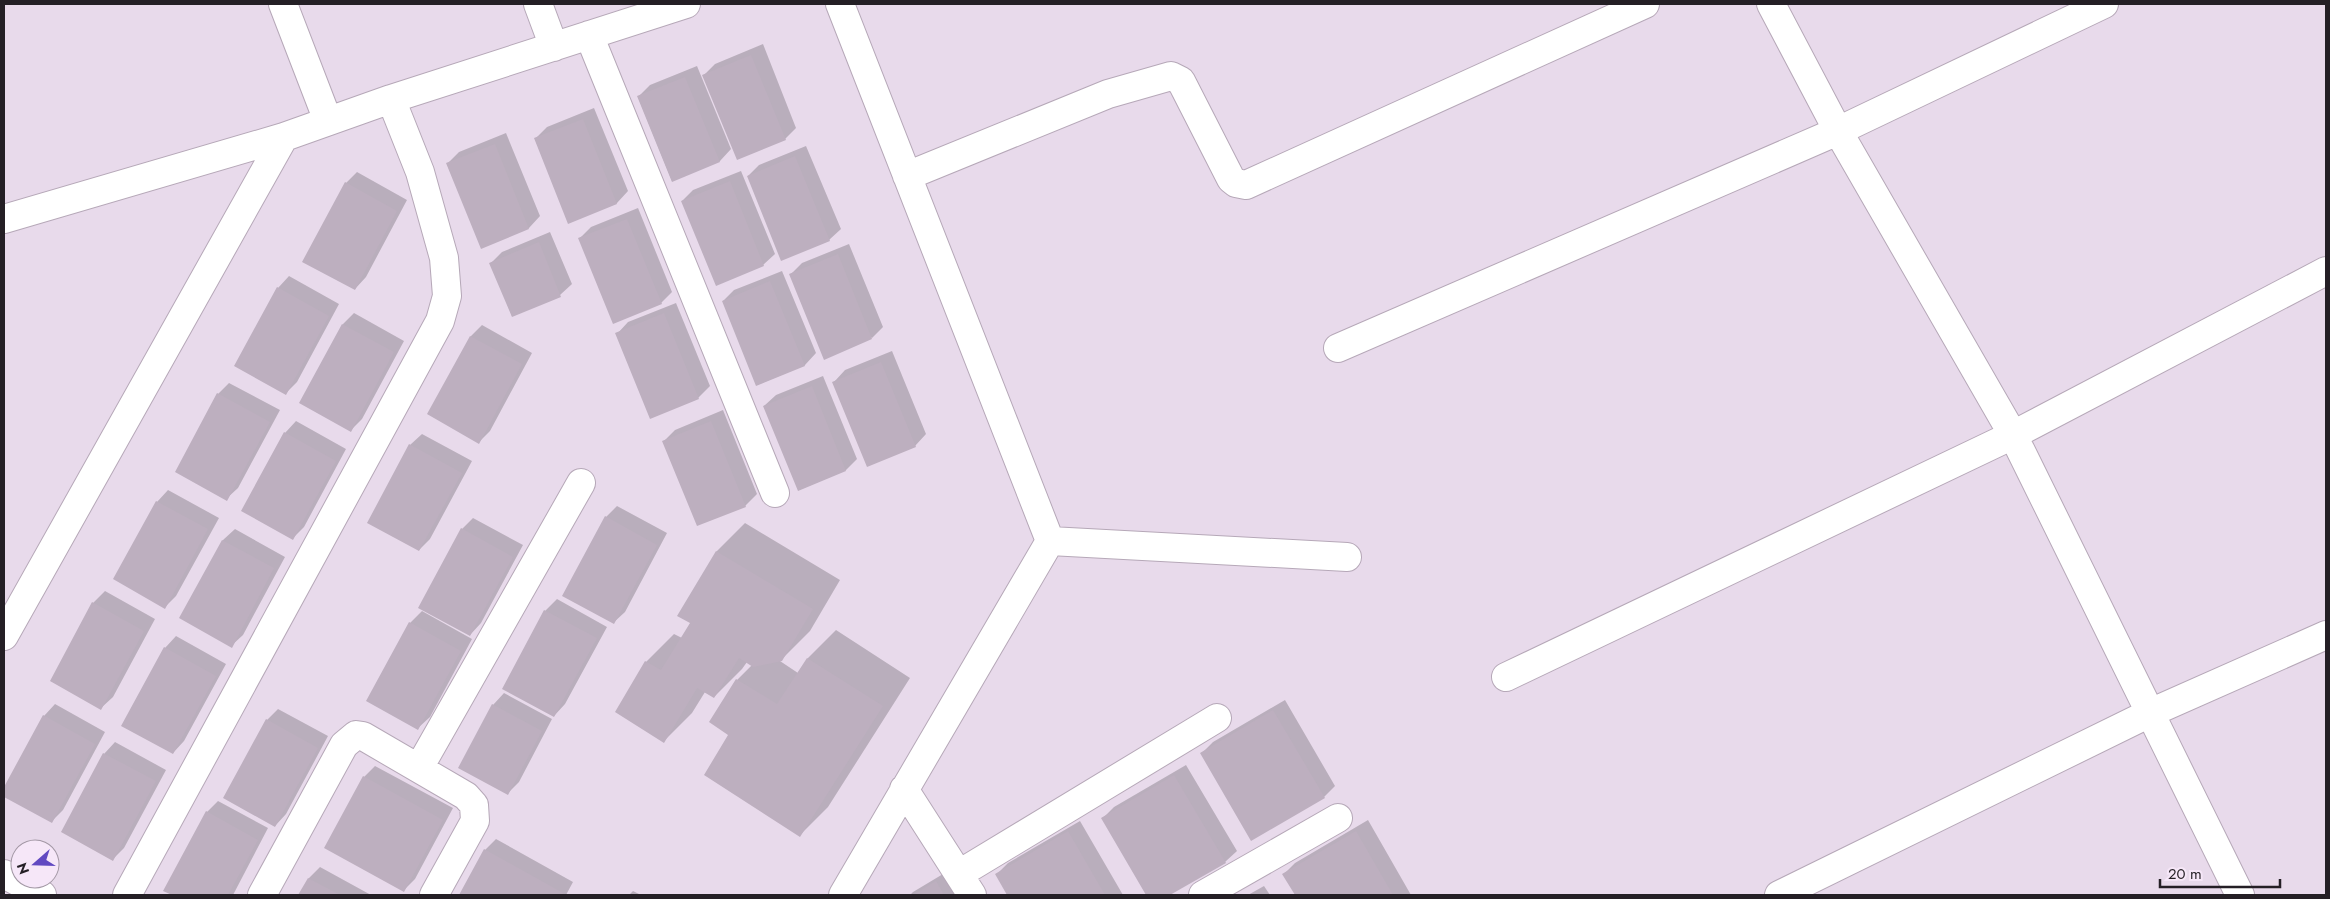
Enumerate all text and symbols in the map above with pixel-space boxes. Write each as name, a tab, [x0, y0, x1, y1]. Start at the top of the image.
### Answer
north arrow	[10, 839, 60, 889]
scale bar	[2160, 856, 2280, 888]
text: N	[11, 860, 34, 877]
text: 20 m	[2168, 863, 2202, 885]

